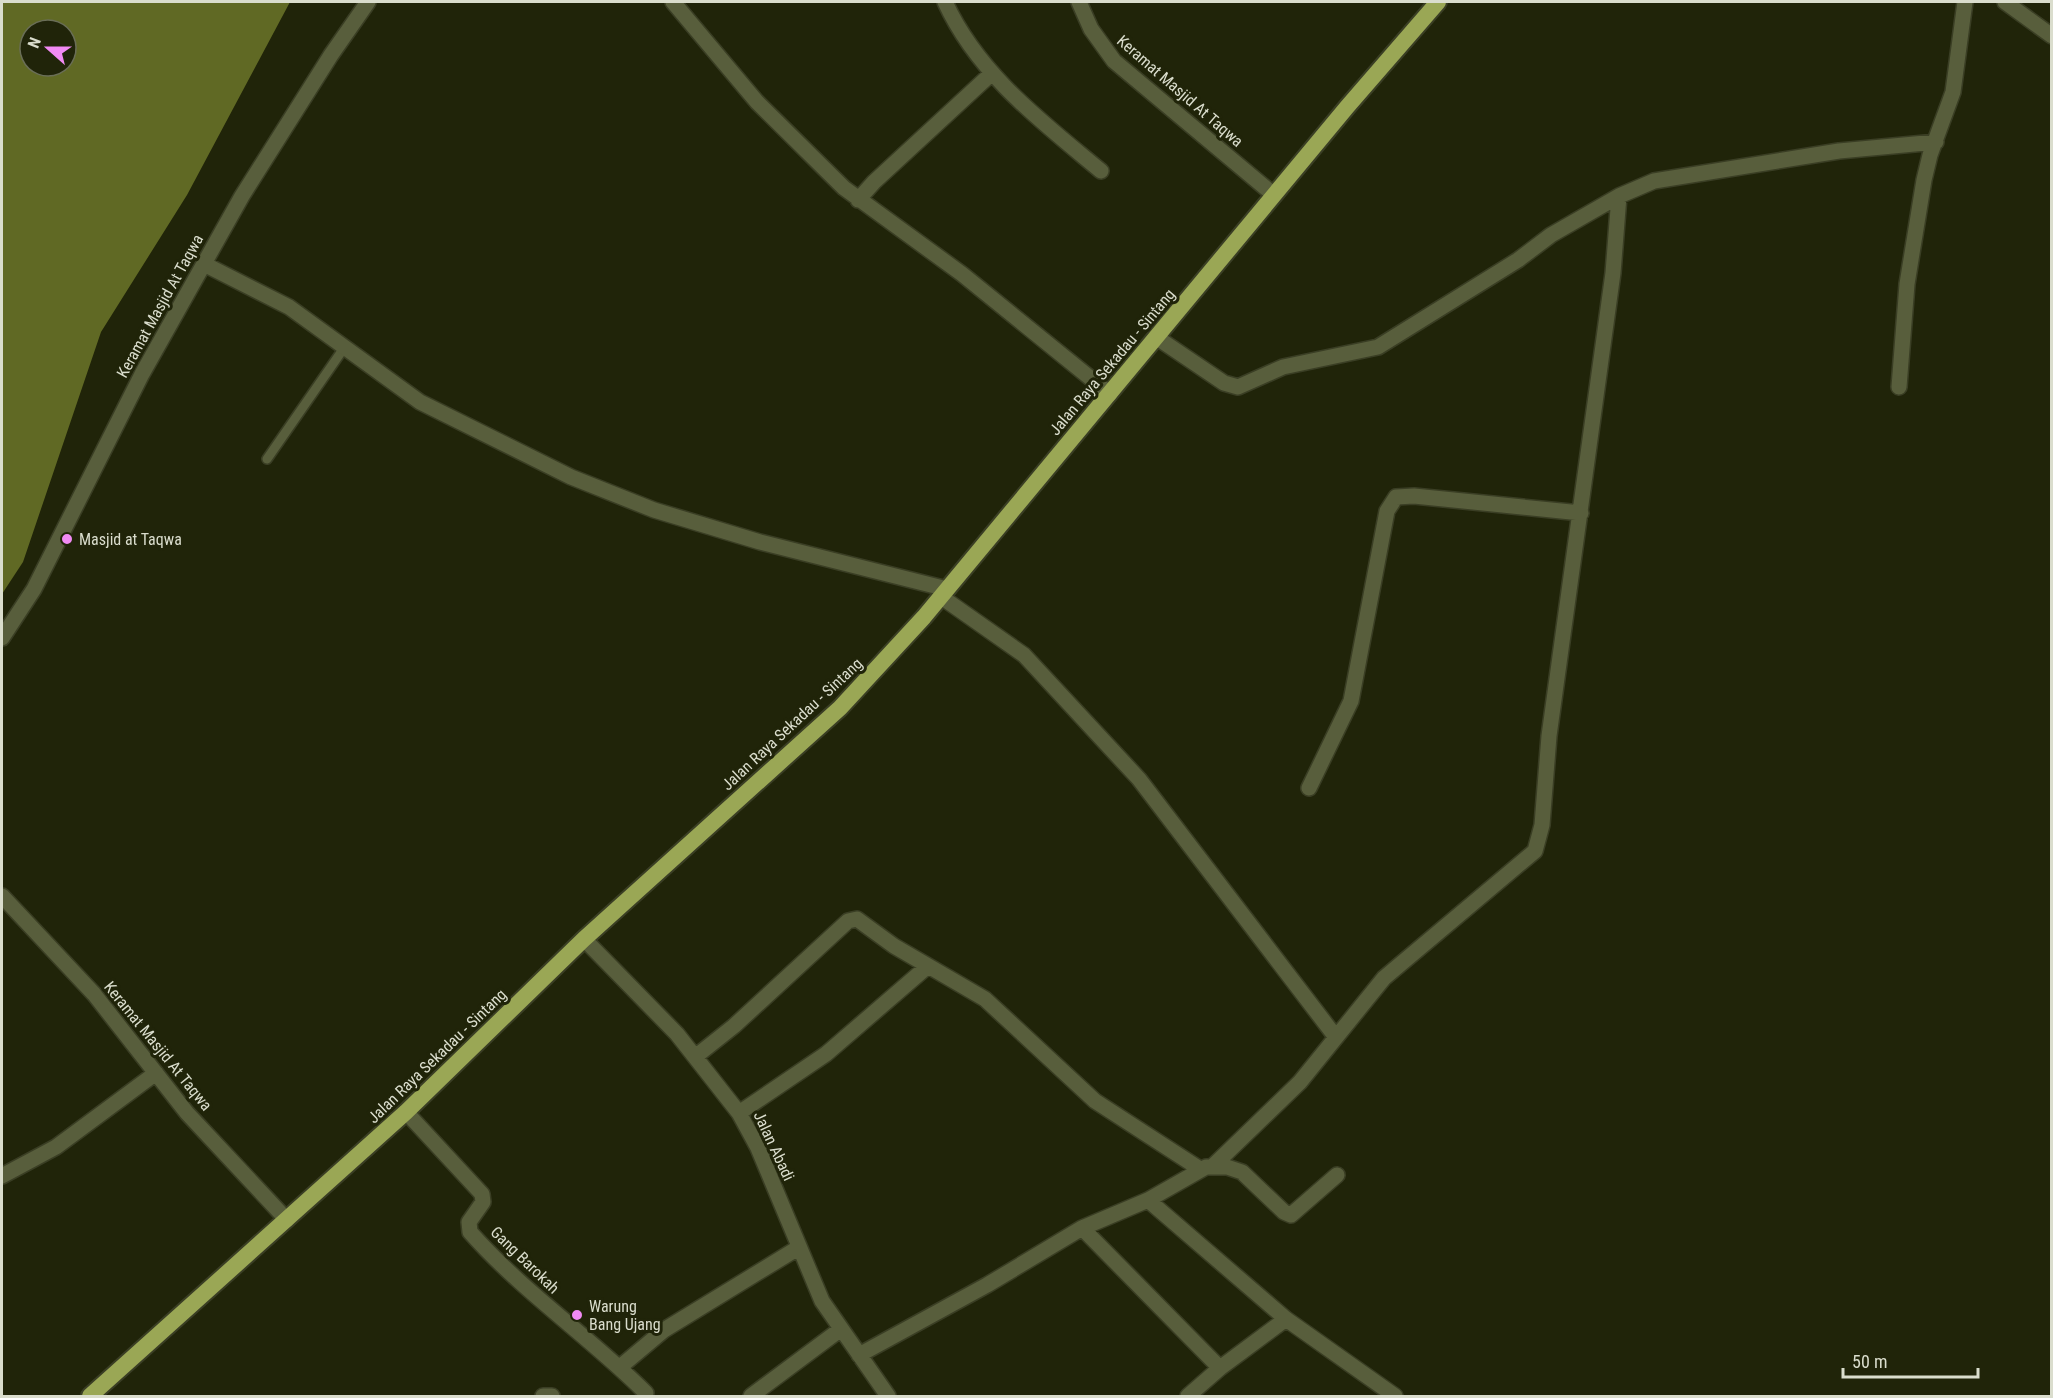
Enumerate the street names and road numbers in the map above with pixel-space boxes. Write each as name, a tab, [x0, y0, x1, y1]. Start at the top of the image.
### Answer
street label: Keramat Masjid At Taqwa	[1113, 31, 1247, 151]
street label: Keramat Masjid At Taqwa	[113, 231, 207, 381]
street label: Jalan Raya Sekadau - Sintang	[1045, 285, 1179, 439]
street label: Jalan Raya Sekadau - Sintang	[718, 654, 866, 794]
street label: Keramat Masjid At Taqwa	[100, 978, 216, 1114]
street label: Jalan Raya Sekadau - Sintang	[364, 985, 510, 1127]
street label: Jalan Abadi	[750, 1108, 798, 1184]
street label: Gang Barokah	[487, 1223, 563, 1297]

